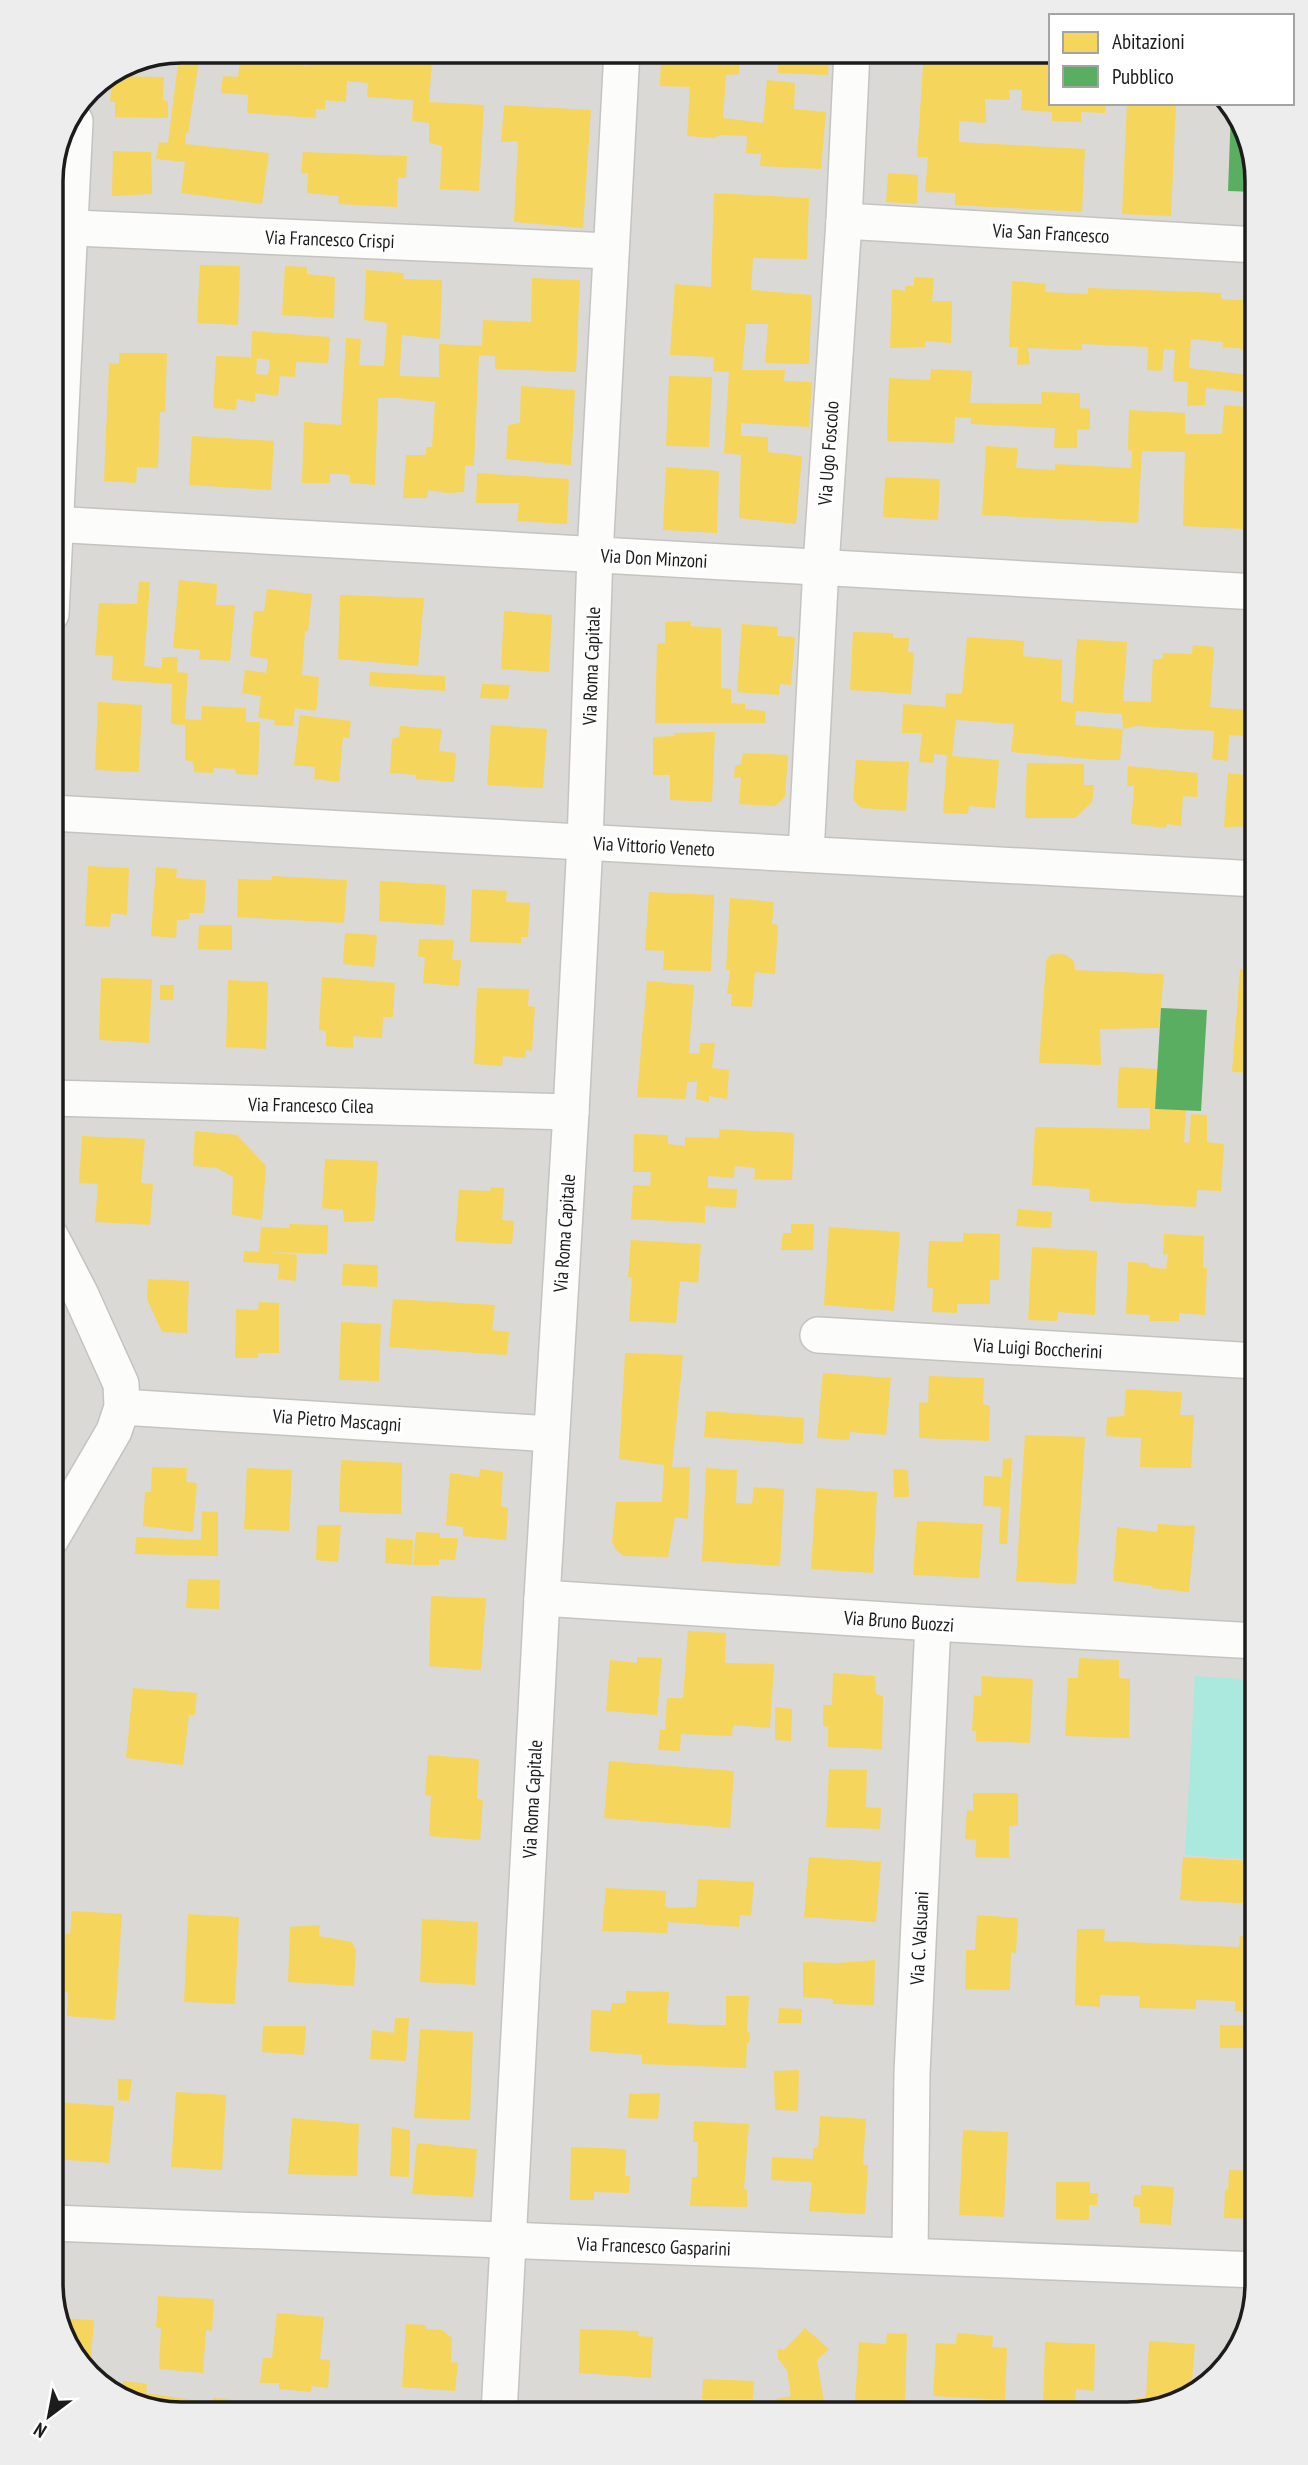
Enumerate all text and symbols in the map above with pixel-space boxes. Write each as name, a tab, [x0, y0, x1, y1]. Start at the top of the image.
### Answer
legend	[1049, 14, 1294, 105]
text: Abitazioni	[1112, 28, 1185, 55]
text: Pubblico	[1112, 63, 1174, 90]
street label: Via San Francesco	[991, 218, 1110, 248]
street label: Via Francesco Crispi	[264, 225, 395, 253]
street label: Via Ugo Foscolo	[812, 400, 844, 507]
street label: Via Don Minzoni	[599, 543, 708, 573]
street label: Via Roma Capitale	[577, 606, 605, 727]
street label: Via Vittorio Veneto	[592, 831, 715, 861]
street label: Via Francesco Cilea	[247, 1092, 374, 1118]
street label: Via Roma Capitale	[548, 1173, 580, 1294]
street label: Via Luigi Boccherini	[972, 1333, 1103, 1363]
street label: Via Pietro Mascagni	[271, 1403, 402, 1436]
street label: Via Bruno Buozzi	[842, 1605, 955, 1637]
street label: Via Roma Capitale	[517, 1739, 547, 1860]
street label: Via C. Valsuani	[905, 1891, 933, 1986]
street label: Via Francesco Gasparini	[576, 2231, 731, 2261]
north arrow	[14, 2381, 84, 2451]
text: N	[29, 2418, 51, 2443]

